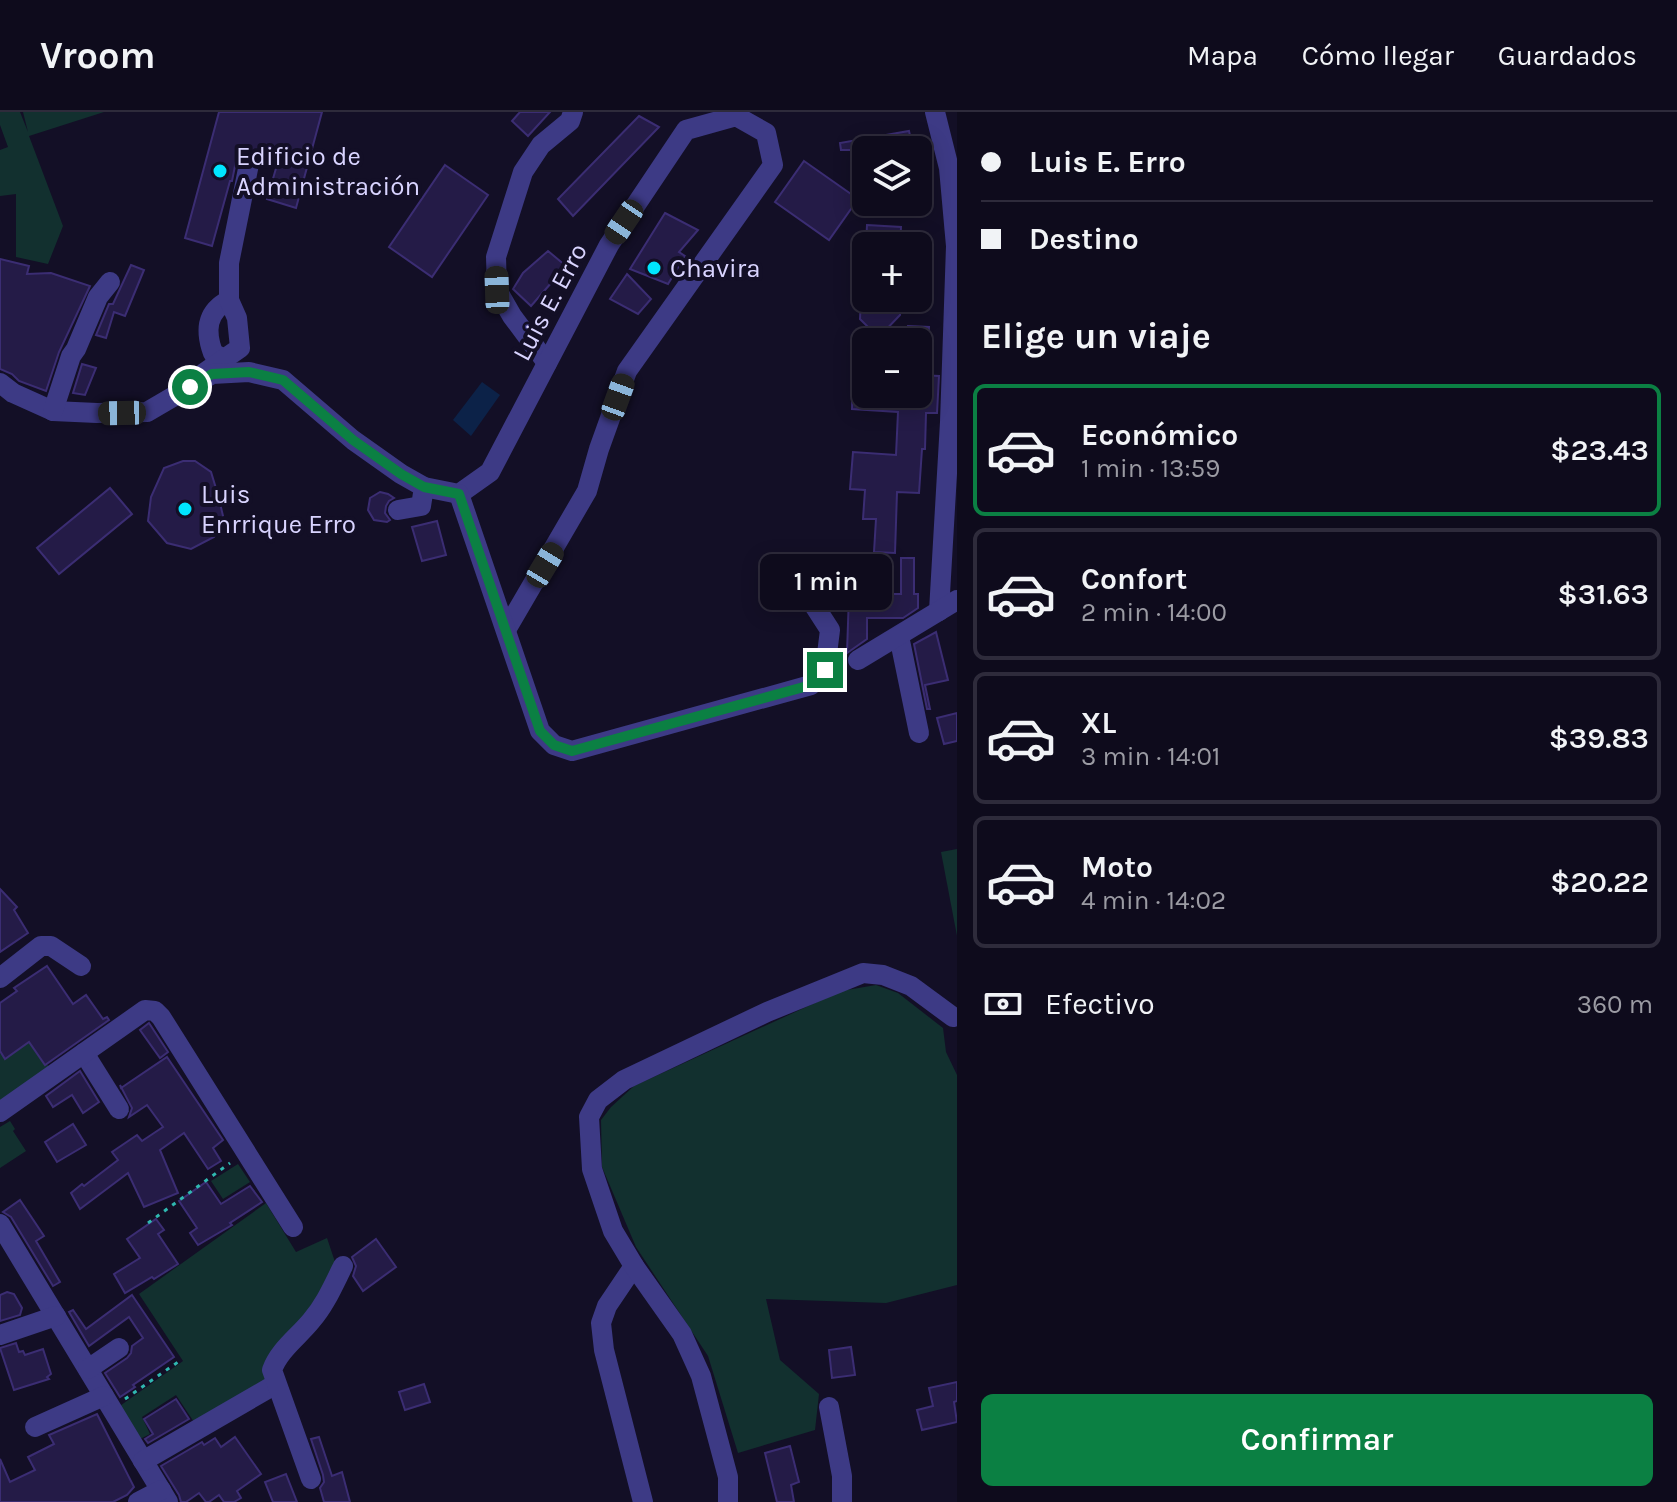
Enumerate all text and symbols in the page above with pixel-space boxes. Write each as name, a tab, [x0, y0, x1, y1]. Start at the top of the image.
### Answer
text: Vroom	[40, 33, 156, 78]
text: Mapa	[1187, 39, 1258, 72]
text: Cómo llegar	[1302, 39, 1454, 72]
text: Guardados	[1498, 39, 1637, 72]
map controls	[852, 136, 932, 408]
button: layers	[852, 136, 932, 216]
place label: Edificio de Administración	[236, 141, 420, 202]
text: Luis E. Erro	[1029, 144, 1186, 180]
marker: Edificio de Administración	[211, 162, 229, 180]
car	[601, 195, 647, 249]
text: Destino	[1029, 221, 1139, 257]
button: +	[852, 232, 932, 312]
street label: Luis E. Erro	[506, 238, 594, 366]
place label: Chavira	[670, 253, 760, 284]
marker: Chavira	[645, 259, 663, 277]
car	[484, 266, 510, 314]
text: Elige un viaje	[981, 315, 1211, 357]
button: −	[852, 328, 932, 408]
route start	[172, 369, 208, 405]
car	[599, 370, 637, 424]
car	[98, 401, 146, 425]
icon: car	[985, 414, 1057, 486]
text: Económico	[1081, 417, 1238, 453]
text: $23.43	[1550, 432, 1649, 468]
text: 1 min · 13:59	[1081, 453, 1220, 484]
place label: Luis Enrrique Erro	[201, 479, 356, 540]
marker: Luis Enrrique Erro	[176, 500, 194, 518]
car	[522, 538, 568, 592]
callout: 1 min	[759, 554, 891, 610]
icon: car	[985, 558, 1057, 630]
text: Confort	[1081, 561, 1187, 597]
text: 1 min	[794, 566, 858, 597]
text: $31.63	[1557, 576, 1649, 612]
text: 2 min · 14:00	[1081, 597, 1227, 628]
route end	[807, 652, 843, 688]
icon: car	[985, 702, 1057, 774]
text: XL	[1081, 705, 1116, 741]
text: $39.83	[1549, 720, 1649, 756]
text: 3 min · 14:01	[1081, 741, 1220, 772]
icon: car	[985, 846, 1057, 918]
text: Moto	[1081, 849, 1153, 885]
text: $20.22	[1550, 864, 1649, 900]
text: 4 min · 14:02	[1081, 885, 1226, 916]
icon: cash	[981, 982, 1025, 1026]
text: Efectivo	[1045, 986, 1155, 1022]
text: 360 m	[1577, 989, 1653, 1020]
button: Confirmar	[981, 1394, 1653, 1486]

